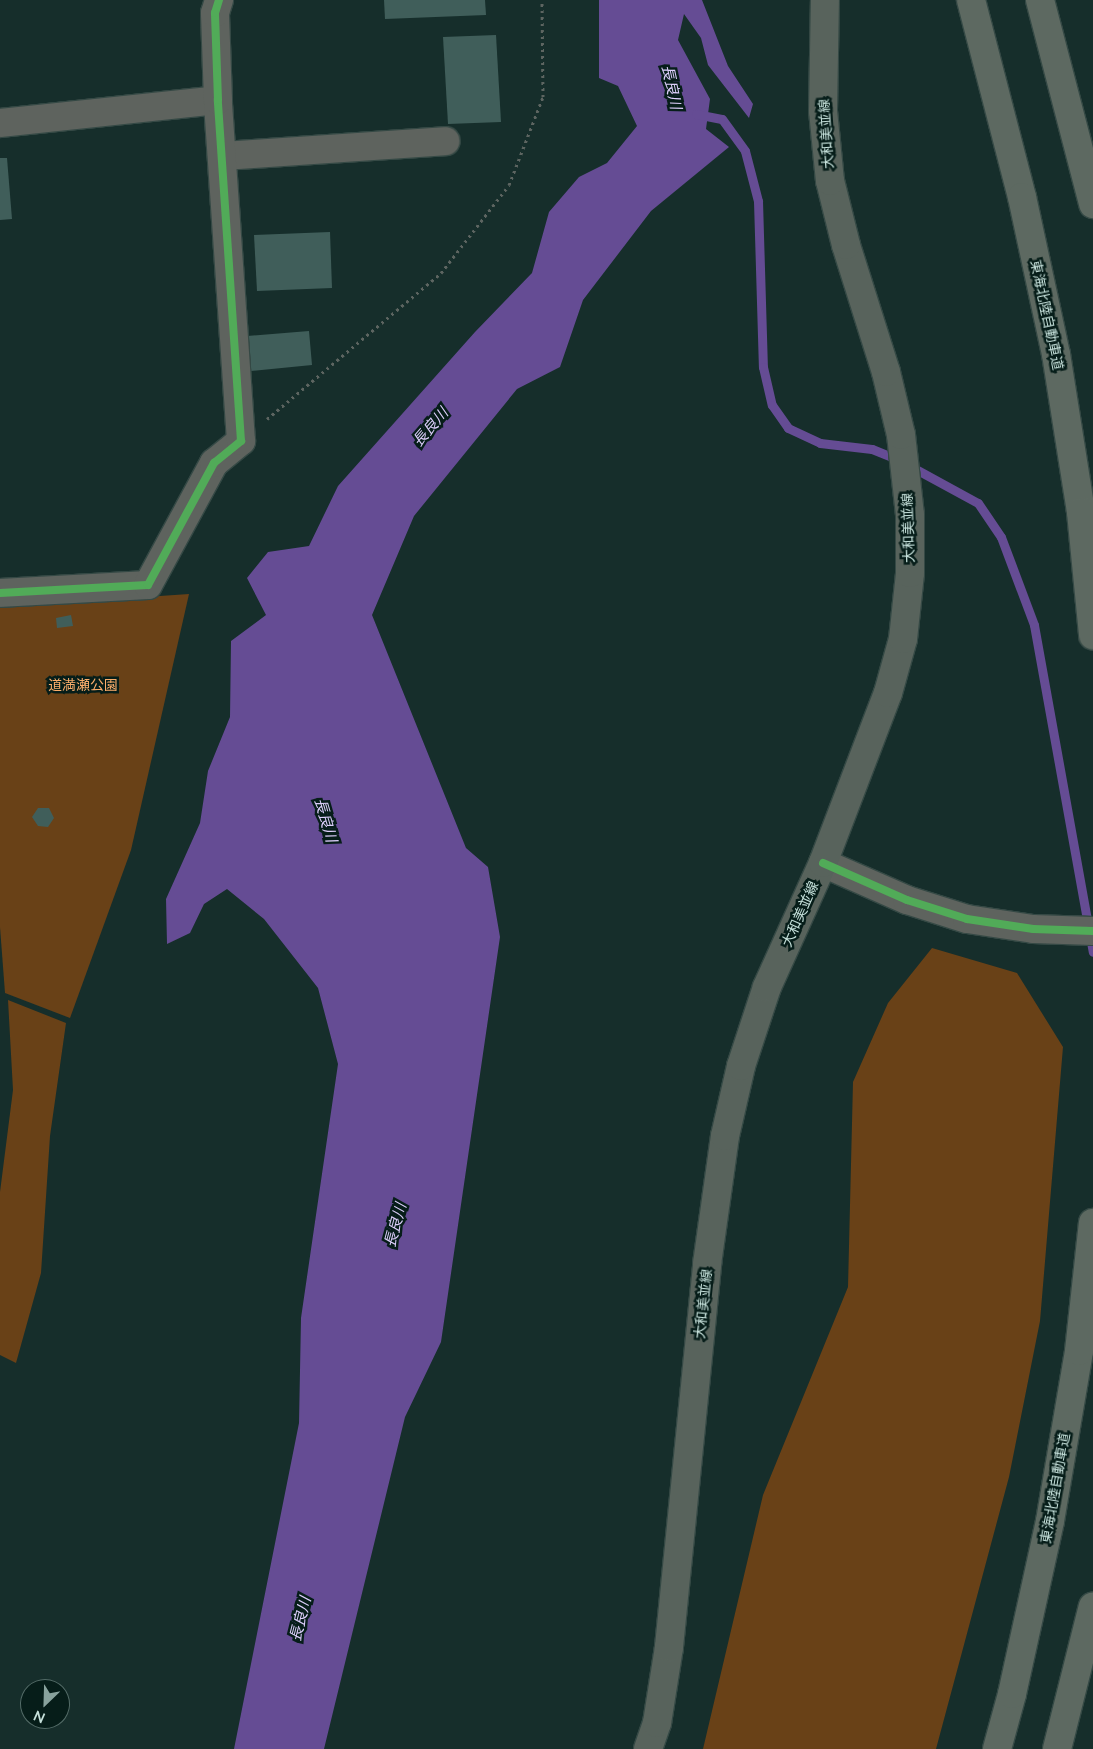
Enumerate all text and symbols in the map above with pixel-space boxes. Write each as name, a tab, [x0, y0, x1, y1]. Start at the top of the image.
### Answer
water label: 長良川	[659, 63, 685, 111]
street label: 大和美並線	[815, 98, 837, 170]
street label: 東海北陸自動車道	[1027, 258, 1067, 372]
water label: 長良川	[408, 404, 452, 450]
street label: 大和美並線	[898, 493, 918, 563]
park label: 道満瀬公園	[48, 677, 118, 693]
water label: 長良川	[311, 796, 341, 844]
street label: 大和美並線	[778, 879, 822, 949]
water label: 長良川	[380, 1201, 410, 1249]
street label: 大和美並線	[691, 1268, 715, 1340]
street label: 東海北陸自動車道	[1037, 1431, 1073, 1545]
water label: 長良川	[286, 1595, 314, 1643]
north arrow	[20, 1679, 70, 1729]
text: N	[31, 1707, 47, 1727]

